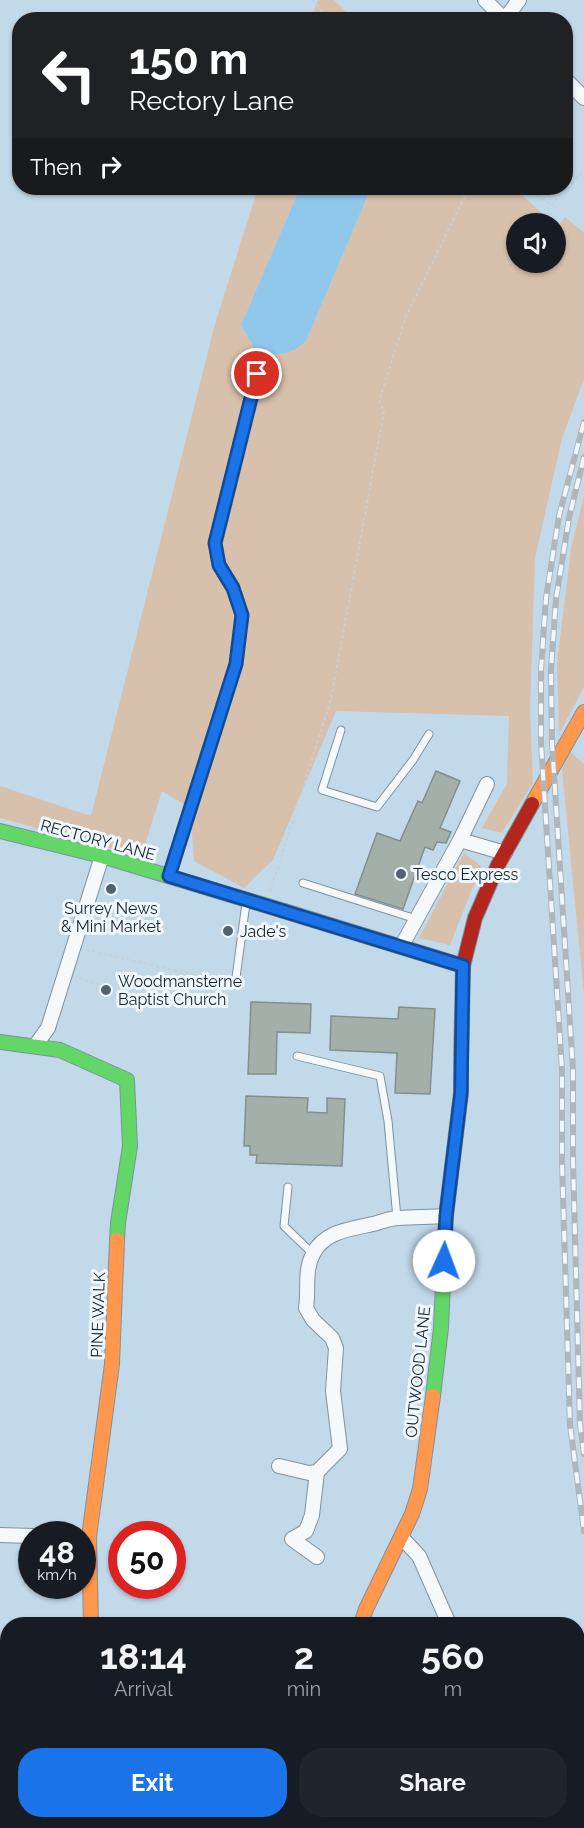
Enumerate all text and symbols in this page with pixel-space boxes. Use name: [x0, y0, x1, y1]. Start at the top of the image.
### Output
text: 150 m: [129, 35, 248, 84]
icon: left: [30, 36, 108, 114]
text: Rectory Lane: [129, 85, 294, 116]
icon: right: [94, 150, 127, 183]
text: Then: [30, 154, 82, 180]
map controls: [506, 213, 566, 273]
button: sound: [506, 213, 566, 273]
pin: [231, 348, 282, 399]
icon: arrive: [240, 357, 273, 390]
street label: RECTORY LANE: [38, 815, 158, 865]
place label: Tesco Express: [413, 865, 519, 884]
marker: Tesco Express: [394, 867, 408, 881]
marker: Surrey News & Mini Market: [104, 882, 118, 896]
place label: Surrey News & Mini Market: [61, 899, 162, 936]
place label: Jade's: [240, 922, 286, 941]
marker: Jade's: [221, 924, 235, 938]
place label: Woodmansterne Baptist Church: [118, 972, 242, 1009]
marker: Woodmansterne Baptist Church: [99, 983, 113, 997]
position arrow: [412, 1229, 476, 1293]
street label: PINE WALK: [87, 1271, 109, 1358]
street label: OUTWOOD LANE: [402, 1305, 434, 1439]
speed limit sign: 50: [108, 1521, 186, 1599]
text: 48: [39, 1535, 75, 1570]
text: km/h: [37, 1566, 77, 1584]
text: 18:14: [100, 1635, 187, 1677]
text: 2: [294, 1635, 314, 1677]
text: 560: [421, 1635, 485, 1677]
text: Arrival: [114, 1677, 173, 1701]
text: min: [287, 1677, 321, 1701]
text: m: [444, 1677, 462, 1701]
button: Exit: [18, 1748, 287, 1817]
button: Share: [299, 1748, 567, 1817]

